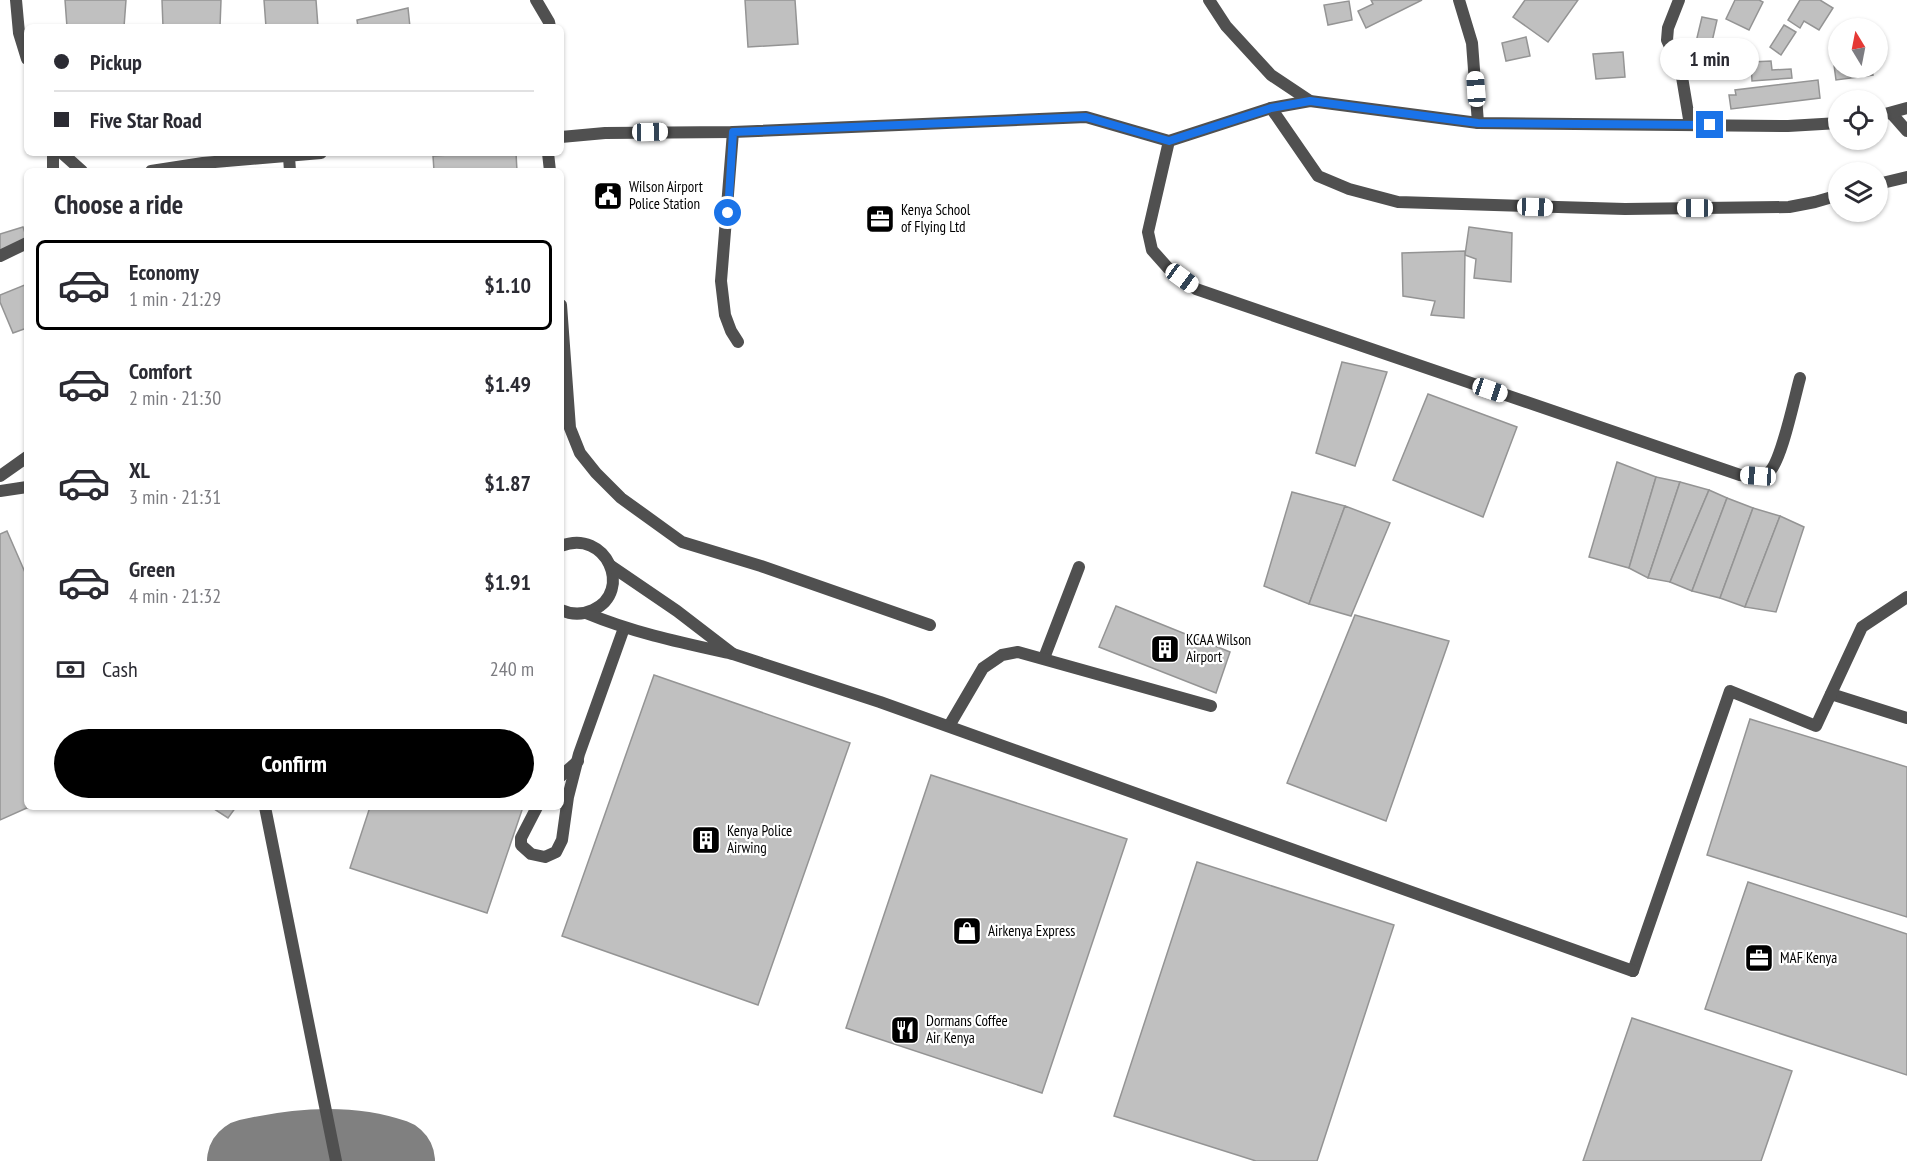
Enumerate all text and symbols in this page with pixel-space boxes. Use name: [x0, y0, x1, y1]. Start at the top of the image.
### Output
north arrow: [1828, 18, 1888, 78]
map controls: [1828, 18, 1888, 222]
callout: 1 min: [1660, 38, 1760, 80]
text: 1 min: [1689, 46, 1730, 72]
text: Pickup: [90, 48, 142, 76]
car: [1466, 70, 1486, 108]
button: locate: [1828, 90, 1888, 150]
text: Five Star Road: [90, 106, 202, 134]
route end: [1696, 111, 1723, 138]
car: [632, 123, 668, 141]
button: layers: [1828, 162, 1888, 222]
place label: Wilson Airport Police Station: [629, 177, 703, 213]
public building icon: Wilson Airport Police Station: [592, 180, 624, 212]
text: Choose a ride: [54, 187, 183, 221]
car: [1517, 197, 1553, 217]
route start: [714, 199, 741, 226]
car: [1677, 199, 1713, 217]
place label: Kenya School of Flying Ltd: [901, 200, 971, 236]
office icon: Kenya School of Flying Ltd: [864, 203, 896, 235]
icon: car: [57, 258, 111, 312]
text: Economy: [129, 258, 199, 286]
car: [1162, 260, 1202, 296]
text: $1.10: [484, 271, 531, 299]
text: 1 min · 21:29: [129, 286, 221, 312]
icon: car: [57, 357, 111, 411]
text: Comfort: [129, 357, 192, 385]
text: $1.49: [484, 370, 531, 398]
car: [1470, 376, 1510, 404]
text: 2 min · 21:30: [129, 385, 221, 411]
icon: car: [57, 456, 111, 510]
text: XL: [129, 456, 150, 484]
car: [1739, 466, 1777, 486]
text: $1.87: [484, 469, 531, 497]
text: 3 min · 21:31: [129, 484, 221, 510]
icon: car: [57, 555, 111, 609]
text: Green: [129, 555, 175, 583]
text: $1.91: [484, 568, 531, 596]
text: 4 min · 21:32: [129, 583, 221, 609]
place label: KCAA Wilson Airport: [1186, 630, 1251, 666]
building icon: KCAA Wilson Airport: [1149, 633, 1181, 665]
icon: cash: [54, 653, 87, 686]
text: Cash: [102, 655, 138, 683]
text: 240 m: [490, 656, 534, 682]
button: Confirm: [54, 729, 534, 798]
place label: Kenya Police Airwing: [727, 821, 792, 857]
building icon: Kenya Police Airwing: [690, 824, 722, 856]
shop icon: Airkenya Express: [951, 915, 983, 947]
place label: Airkenya Express: [988, 921, 1075, 940]
office icon: MAF Kenya: [1743, 942, 1775, 974]
place label: MAF Kenya: [1780, 948, 1837, 967]
place label: Dormans Coffee Air Kenya: [926, 1011, 1008, 1047]
restaurant icon: Dormans Coffee Air Kenya: [889, 1014, 921, 1046]

